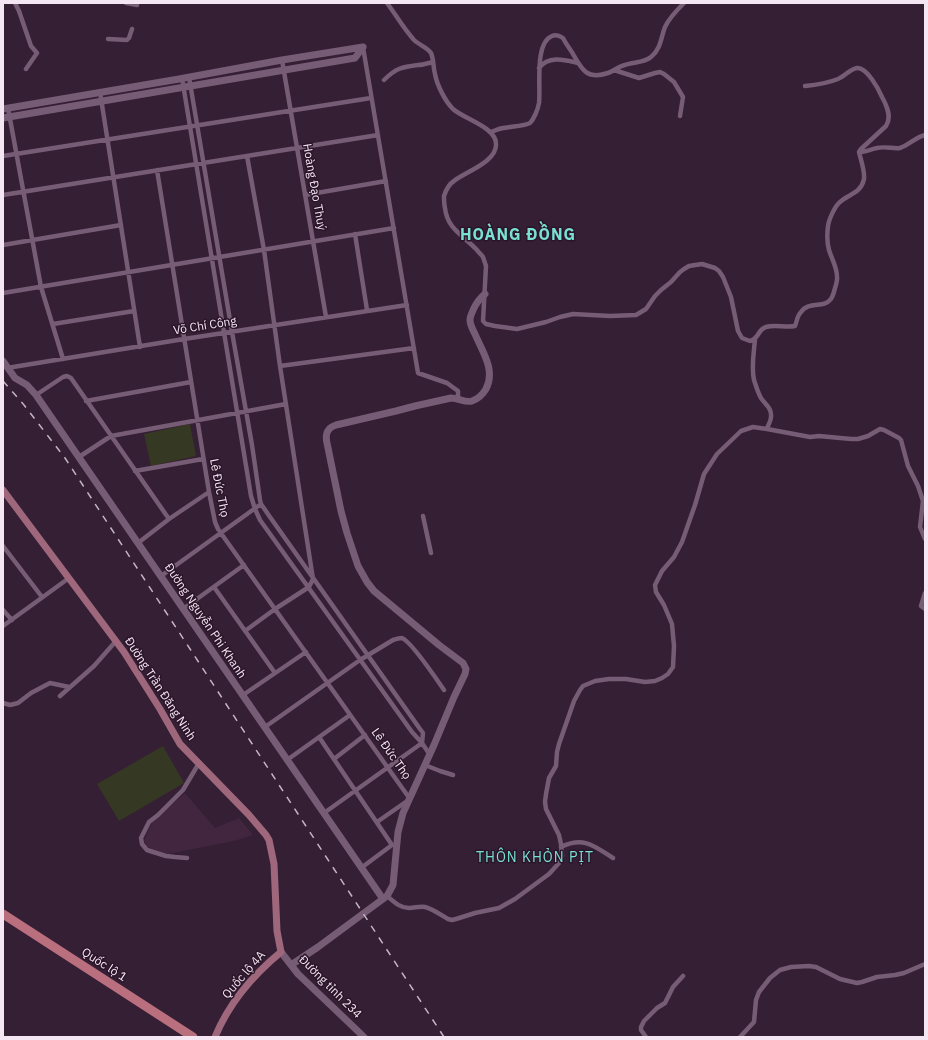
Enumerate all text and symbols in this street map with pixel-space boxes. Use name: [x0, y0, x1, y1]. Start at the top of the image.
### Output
street label: Hoàng Đạo Thuý: [299, 142, 329, 232]
district label: HOÀNG ĐỒNG: [460, 225, 576, 245]
street label: Võ Chí Công: [172, 314, 238, 338]
street label: Lê Đức Thọ: [206, 457, 232, 519]
street label: Đường Nguyễn Phi Khanh: [161, 561, 249, 681]
street label: Đường Trần Đăng Ninh: [121, 635, 199, 743]
street label: Lê Đức Thọ: [368, 726, 414, 782]
district label: THÔN KHỎN PỊT: [476, 850, 594, 866]
street label: Quốc lộ 1: [79, 945, 129, 985]
street label: Quốc lộ 4A: [219, 948, 269, 1002]
street label: Đường tỉnh 234: [296, 953, 364, 1021]

